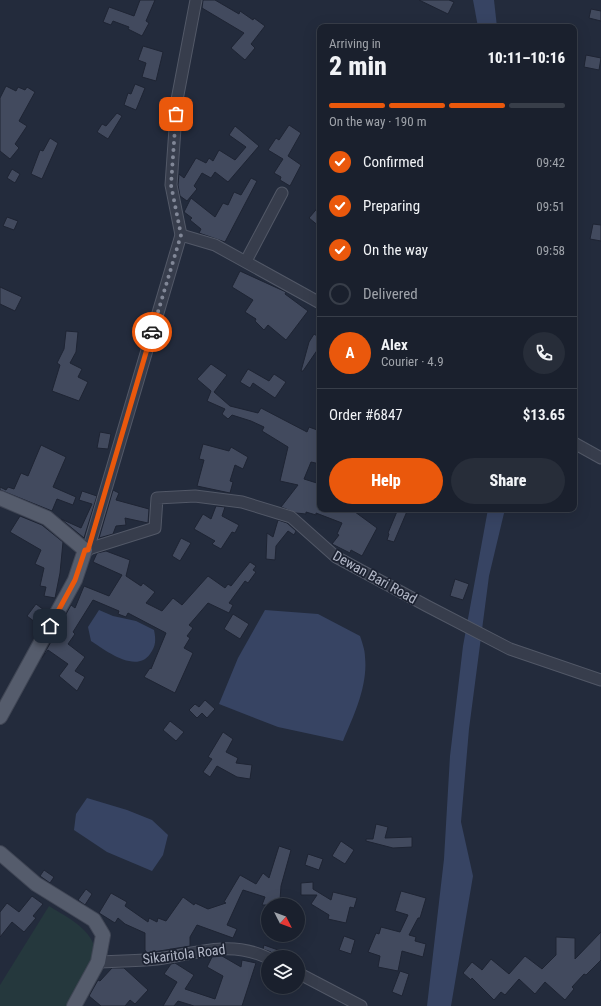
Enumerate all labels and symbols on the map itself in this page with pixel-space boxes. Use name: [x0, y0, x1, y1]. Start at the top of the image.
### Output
pin: [159, 97, 193, 131]
courier: [132, 312, 172, 352]
street label: Dewan Bari Road: [330, 547, 420, 607]
pin: [33, 609, 67, 643]
north arrow: [261, 898, 305, 942]
street label: Sikaritola Road: [142, 941, 226, 967]

